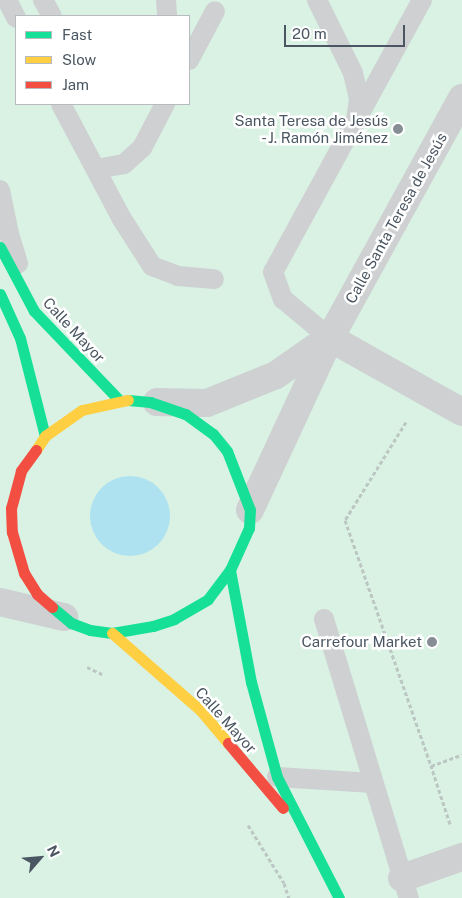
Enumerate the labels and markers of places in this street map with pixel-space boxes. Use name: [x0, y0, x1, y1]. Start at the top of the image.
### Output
place label: Santa Teresa de Jesús - J. Ramón Jiménez: [234, 111, 388, 146]
marker: Santa Teresa de Jesús - J. Ramón Jiménez: [392, 123, 404, 135]
place label: Carrefour Market: [302, 633, 422, 651]
marker: Carrefour Market: [426, 636, 438, 648]

